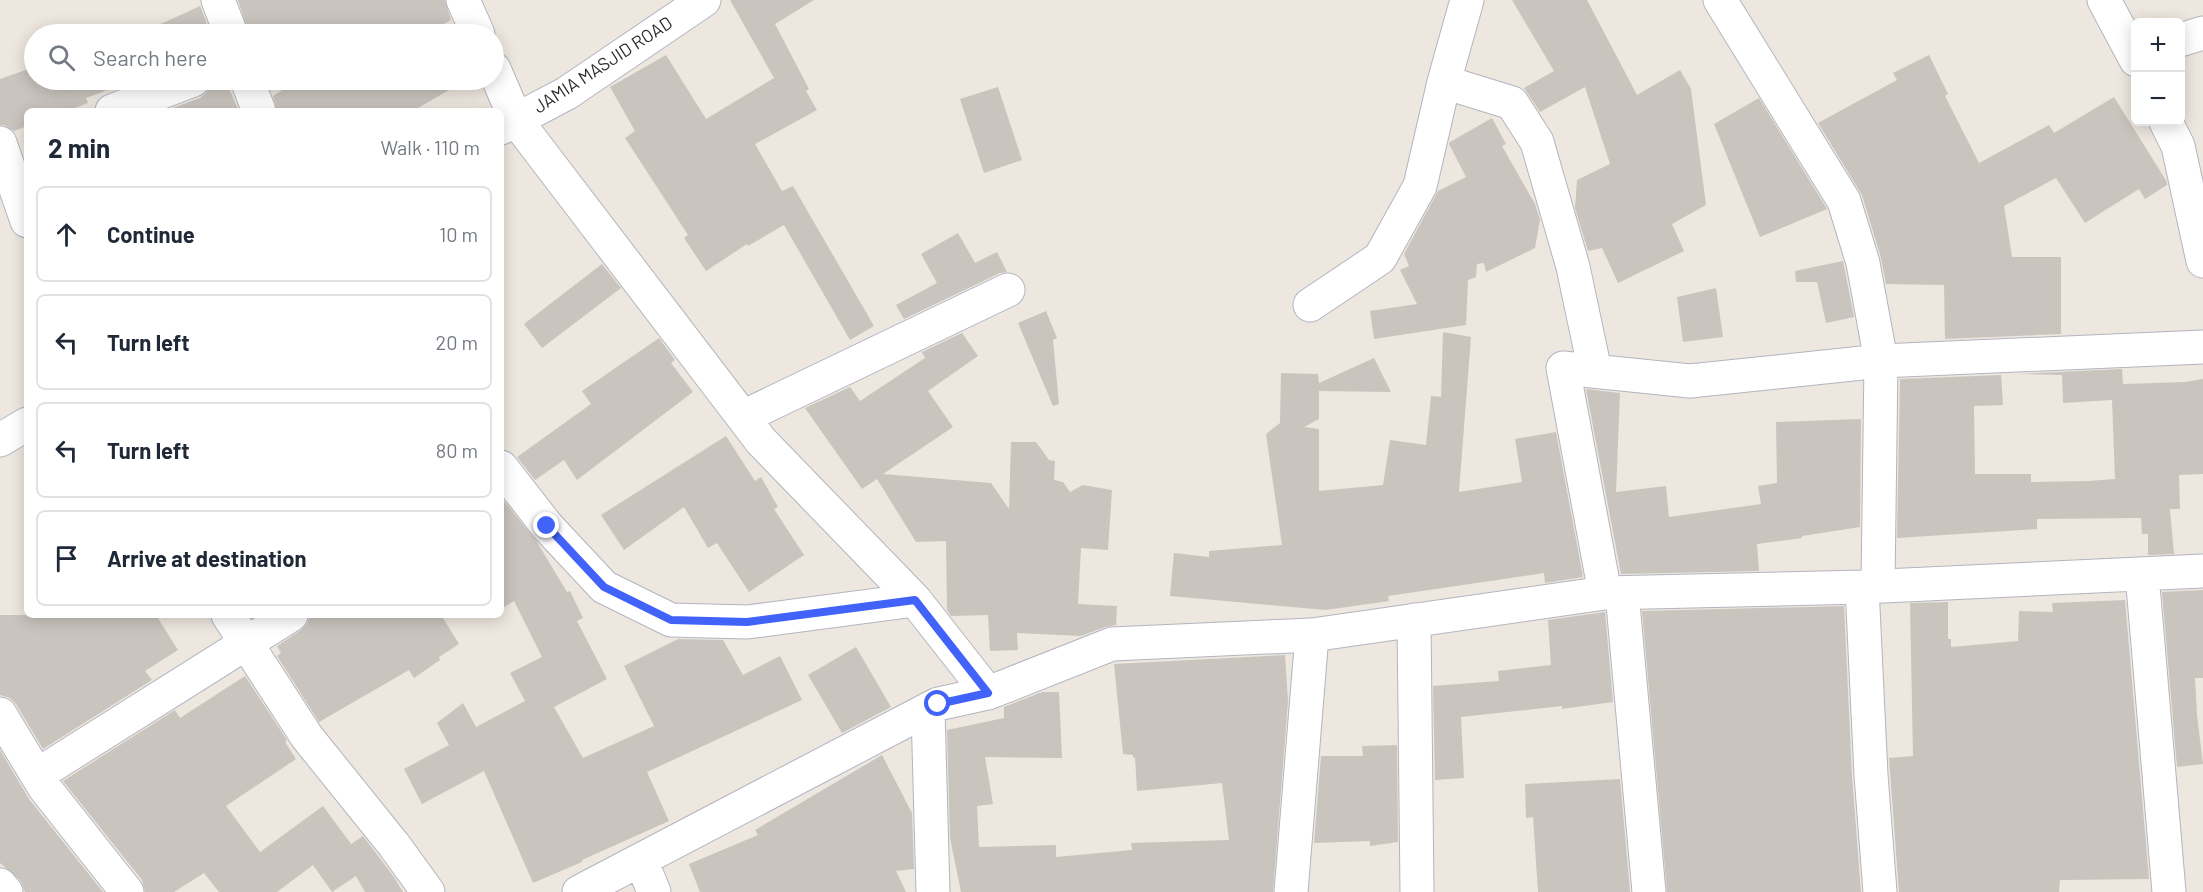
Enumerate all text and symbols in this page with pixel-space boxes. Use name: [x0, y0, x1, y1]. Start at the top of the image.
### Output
street label: JAMIA MASJID ROAD: [529, 11, 676, 117]
map controls: [2131, 18, 2185, 126]
button: +: [2131, 18, 2185, 72]
search box: [24, 24, 504, 90]
icon: search: [45, 41, 78, 74]
text: Search here: [93, 44, 207, 70]
button: −: [2131, 72, 2185, 126]
text: 2 min: [48, 132, 110, 163]
text: Walk · 110 m: [380, 135, 480, 159]
icon: ahead: [50, 218, 83, 251]
text: Continue: [107, 221, 195, 247]
text: 10 m: [439, 222, 478, 246]
icon: left: [50, 326, 83, 359]
text: Turn left: [107, 329, 190, 355]
text: 20 m: [435, 330, 478, 354]
icon: left: [50, 434, 83, 467]
text: Turn left: [107, 437, 190, 463]
text: 80 m: [436, 438, 478, 462]
route end: [533, 512, 559, 538]
icon: arrive: [50, 542, 83, 575]
text: Arrive at destination: [107, 545, 306, 571]
route start: [924, 690, 950, 716]

